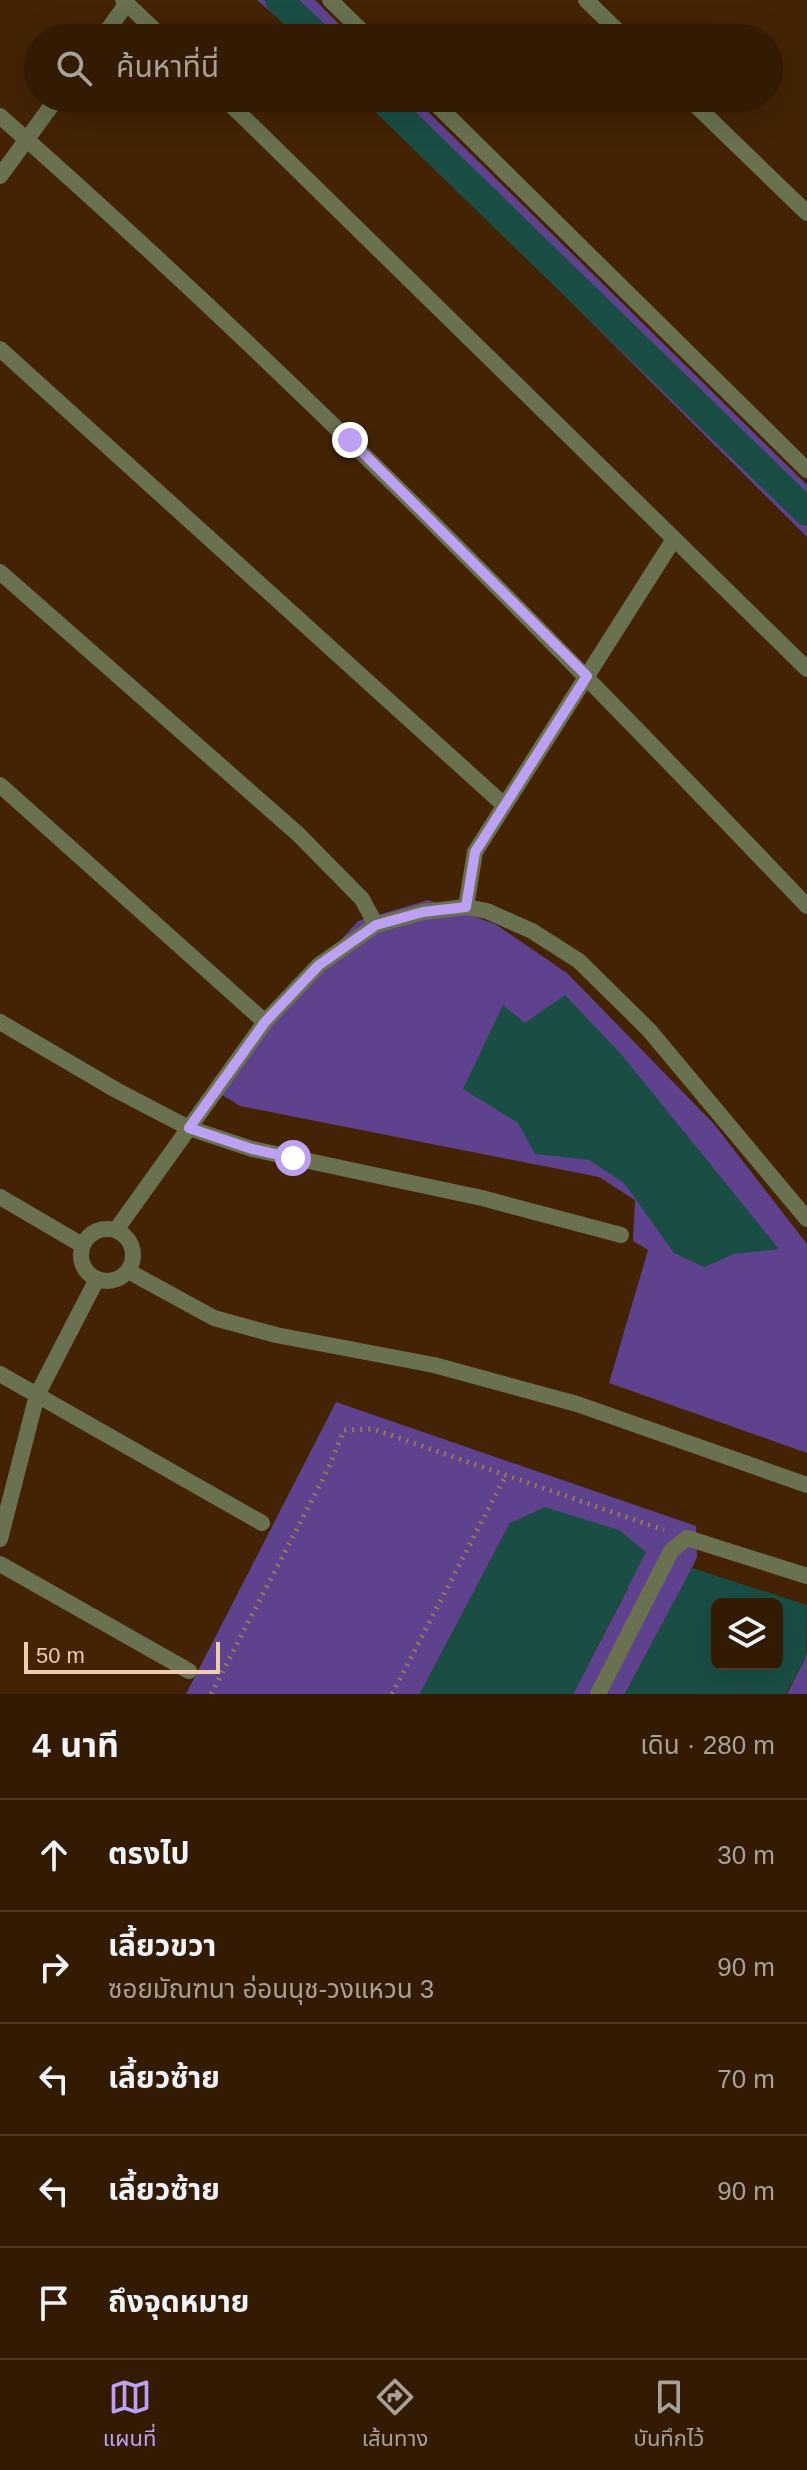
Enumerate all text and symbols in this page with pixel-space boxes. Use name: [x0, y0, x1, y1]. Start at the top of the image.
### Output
search box: [24, 24, 783, 112]
icon: search: [52, 46, 96, 90]
text: ค้นหาที่นี่: [116, 50, 219, 83]
route end: [332, 422, 368, 458]
route start: [275, 1140, 311, 1176]
map controls: [711, 1598, 783, 1670]
button: layers: [711, 1598, 783, 1670]
scale bar: [24, 1638, 220, 1674]
text: 50 m: [36, 1643, 85, 1668]
text: 4 นาที: [32, 1726, 119, 1764]
text: เดิน · 280 m: [640, 1730, 775, 1760]
icon: ahead: [32, 1833, 76, 1877]
text: ตรงไป: [108, 1837, 190, 1870]
text: 30 m: [717, 1840, 775, 1870]
text: เลี้ยวขวา: [108, 1929, 216, 1962]
icon: right: [32, 1945, 76, 1989]
text: 90 m: [717, 1952, 775, 1982]
text: ซอยมัณฑนา อ่อนนุช-วงแหวน 3: [108, 1974, 434, 2004]
icon: left: [32, 2057, 76, 2101]
text: เลี้ยวซ้าย: [108, 2061, 220, 2094]
text: 70 m: [717, 2064, 775, 2094]
icon: left: [32, 2169, 76, 2213]
text: เลี้ยวซ้าย: [108, 2173, 220, 2206]
text: 90 m: [717, 2176, 775, 2206]
icon: arrive: [32, 2281, 76, 2325]
text: ถึงจุดหมาย: [108, 2285, 249, 2318]
tab: แผนที่: [103, 2375, 156, 2456]
tab: เส้นทาง: [362, 2375, 428, 2456]
tab: บันทึกไว้: [634, 2375, 704, 2456]

